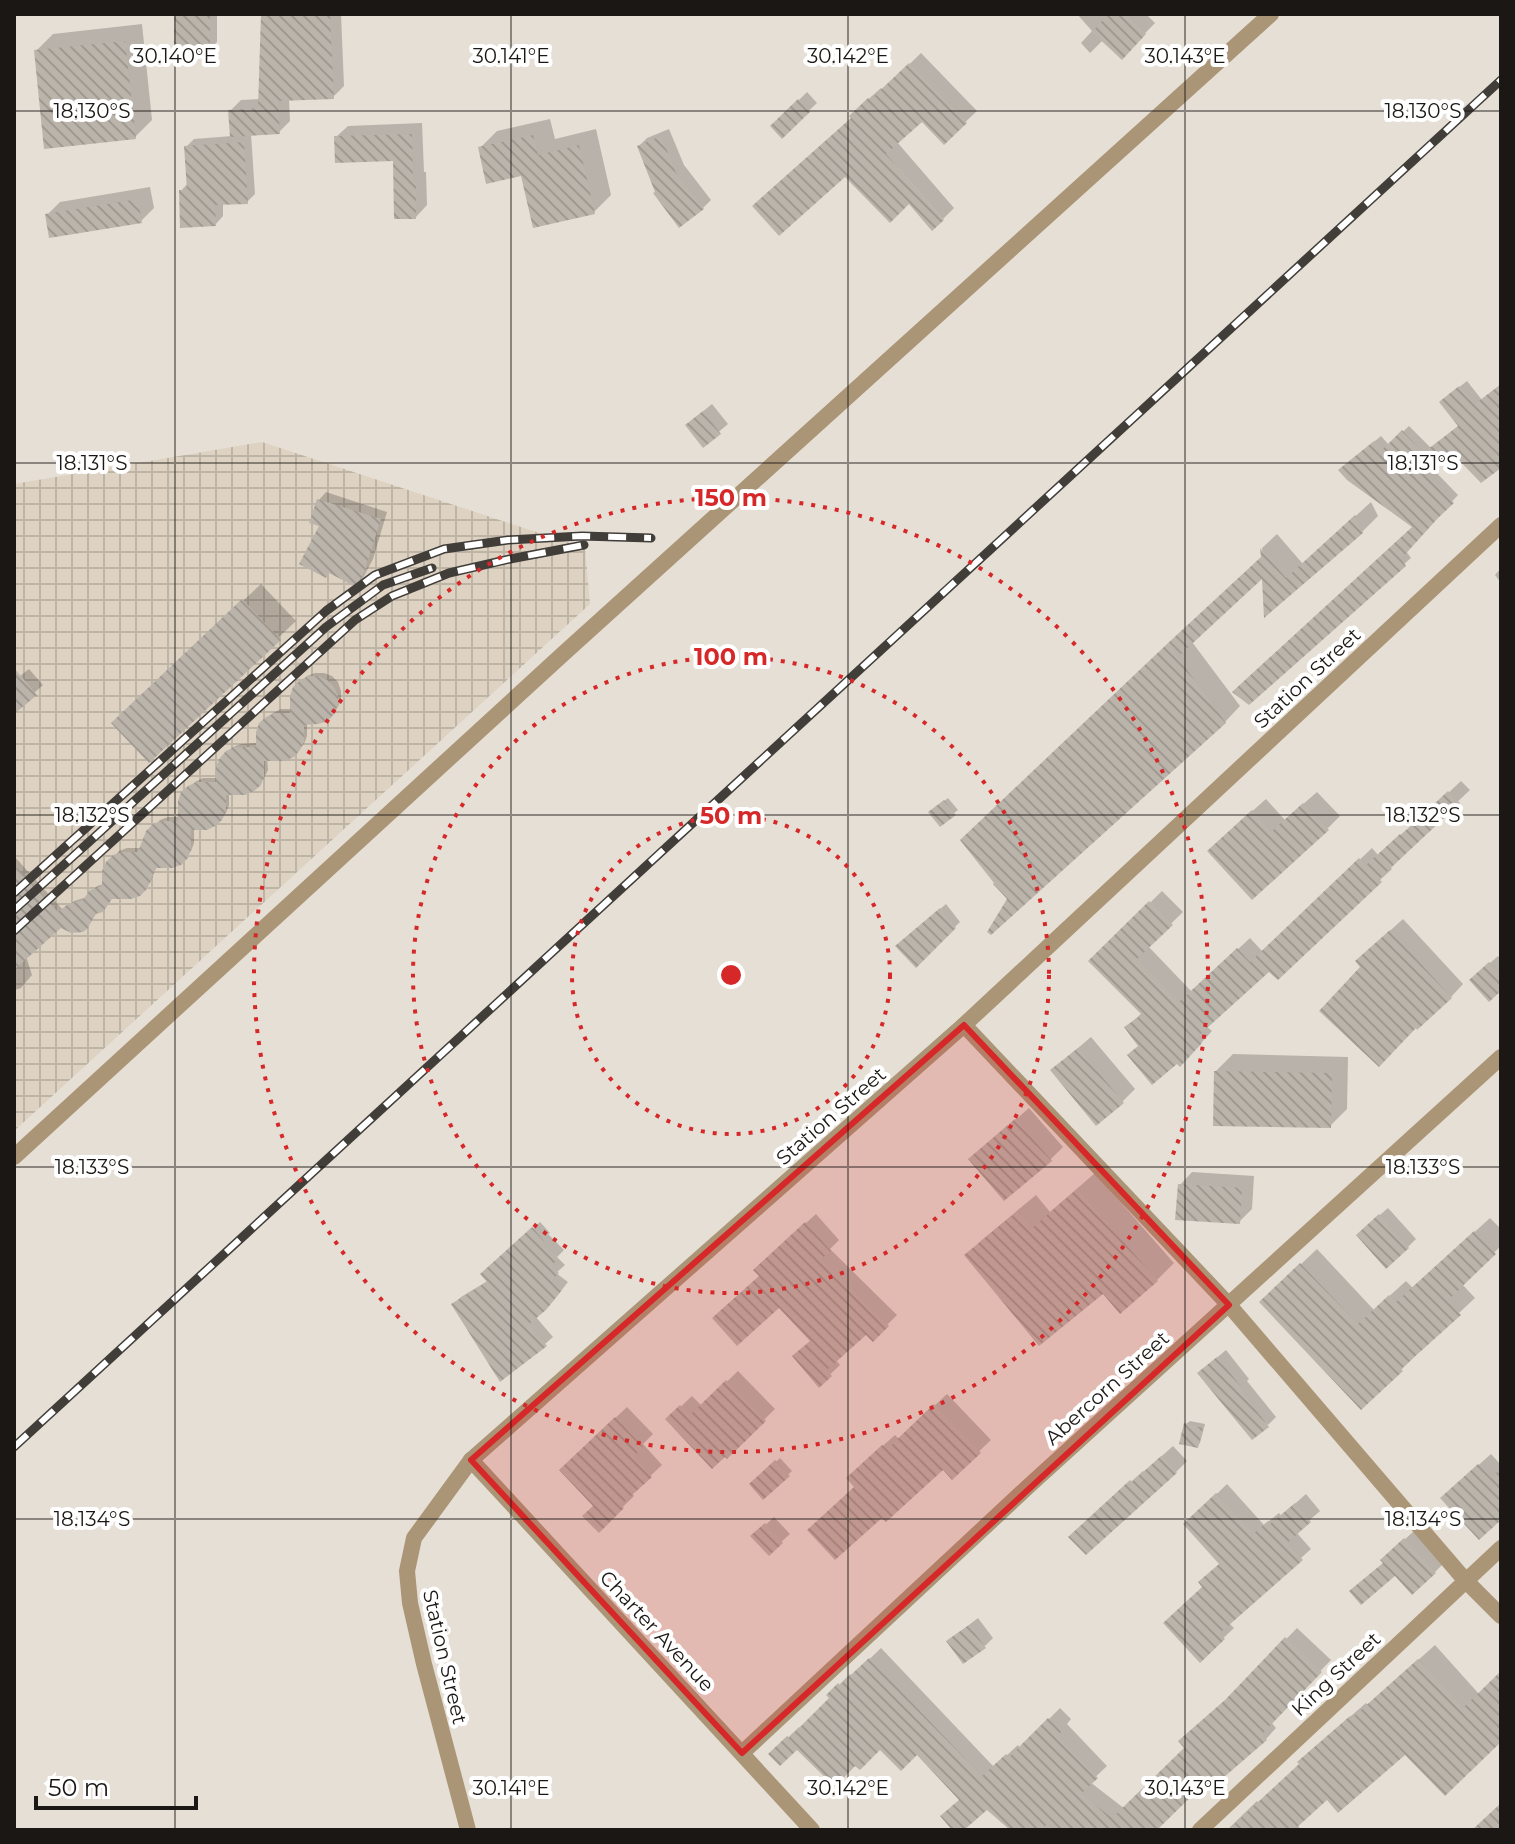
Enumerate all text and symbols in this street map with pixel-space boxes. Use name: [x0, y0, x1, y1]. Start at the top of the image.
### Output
text: 30.140°E: [133, 44, 217, 68]
text: 30.141°E: [472, 44, 550, 68]
text: 30.142°E: [807, 44, 889, 68]
text: 30.143°E: [1144, 44, 1226, 68]
text: 18.130°S: [53, 99, 131, 123]
text: 18.130°S: [1384, 99, 1462, 123]
text: 18.131°S: [57, 451, 127, 475]
text: 18.131°S: [1388, 451, 1458, 475]
text: 150 m: [695, 483, 767, 512]
street label: Station Street: [1249, 622, 1365, 734]
text: 100 m: [694, 642, 768, 671]
text: 50 m: [700, 801, 762, 830]
text: 18.132°S: [54, 803, 130, 827]
text: 18.132°S: [1385, 803, 1461, 827]
centre of rings: [717, 961, 745, 989]
street label: Station Street: [771, 1062, 891, 1170]
text: 18.133°S: [55, 1155, 129, 1179]
text: 18.133°S: [1386, 1155, 1460, 1179]
street label: Abercorn Street: [1040, 1326, 1174, 1450]
text: 18.134°S: [54, 1507, 130, 1531]
text: 18.134°S: [1385, 1507, 1461, 1531]
street label: Charter Avenue: [595, 1566, 719, 1696]
street label: Station Street: [418, 1588, 472, 1726]
street label: King Street: [1287, 1627, 1385, 1721]
scale bar: [36, 1760, 196, 1810]
text: 50 m: [48, 1773, 109, 1802]
text: 30.141°E: [472, 1776, 550, 1800]
text: 30.142°E: [807, 1776, 889, 1800]
text: 30.143°E: [1144, 1776, 1226, 1800]

